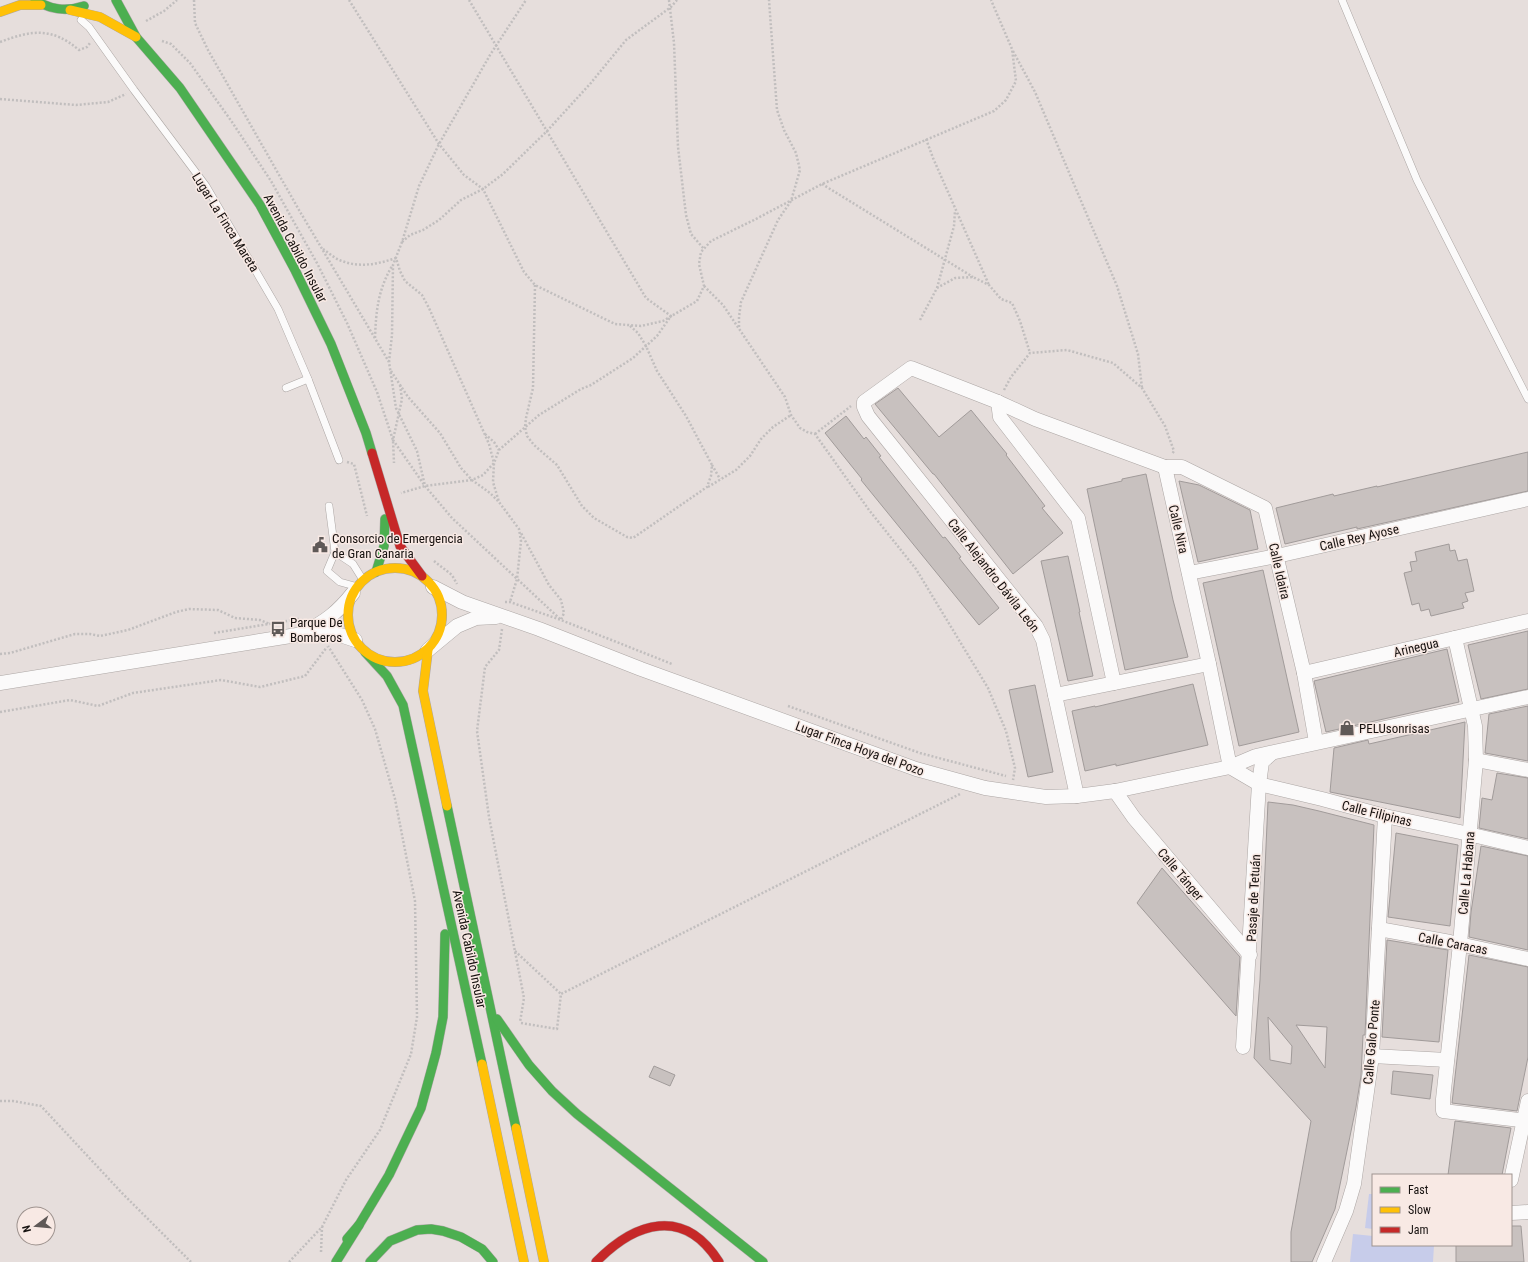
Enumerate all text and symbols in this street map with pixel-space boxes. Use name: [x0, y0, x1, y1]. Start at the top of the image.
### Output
street label: Lugar La Finca Mareta: [189, 170, 262, 275]
street label: Avenida Cabildo Insular: [261, 191, 330, 305]
street label: Calle Nira: [1166, 503, 1191, 555]
street label: Calle Alejandro Dávila León: [945, 516, 1043, 635]
street label: Calle Rey Ayose: [1318, 521, 1400, 554]
place label: Consorcio de Emergencia de Gran Canaria: [332, 531, 463, 561]
public building icon: Consorcio de Emergencia de Gran Canaria: [311, 536, 329, 554]
street label: Calle Idaira: [1266, 541, 1293, 601]
place label: Parque De Bomberos: [290, 615, 343, 645]
bus stop icon: Parque De Bomberos: [269, 620, 287, 638]
street label: Arinegua: [1392, 635, 1440, 660]
street label: Lugar Finca Hoya del Pozo: [793, 718, 926, 779]
shop icon: PELUsonrisas: [1338, 719, 1356, 737]
place label: PELUsonrisas: [1359, 721, 1430, 736]
street label: Calle Filipinas: [1340, 798, 1414, 829]
street label: Calle La Habana: [1455, 831, 1478, 915]
street label: Calle Tánger: [1154, 845, 1207, 903]
street label: Pasaje de Tetuán: [1244, 854, 1263, 942]
street label: Avenida Cabildo Insular: [450, 889, 489, 1010]
street label: Calle Caracas: [1417, 929, 1489, 958]
street label: Calle Galo Ponte: [1360, 999, 1383, 1085]
legend: [1372, 1174, 1512, 1246]
text: Fast: [1408, 1183, 1429, 1197]
text: Slow: [1408, 1203, 1431, 1217]
north arrow: [16, 1206, 56, 1246]
text: N: [20, 1223, 34, 1234]
text: Jam: [1408, 1223, 1429, 1237]

